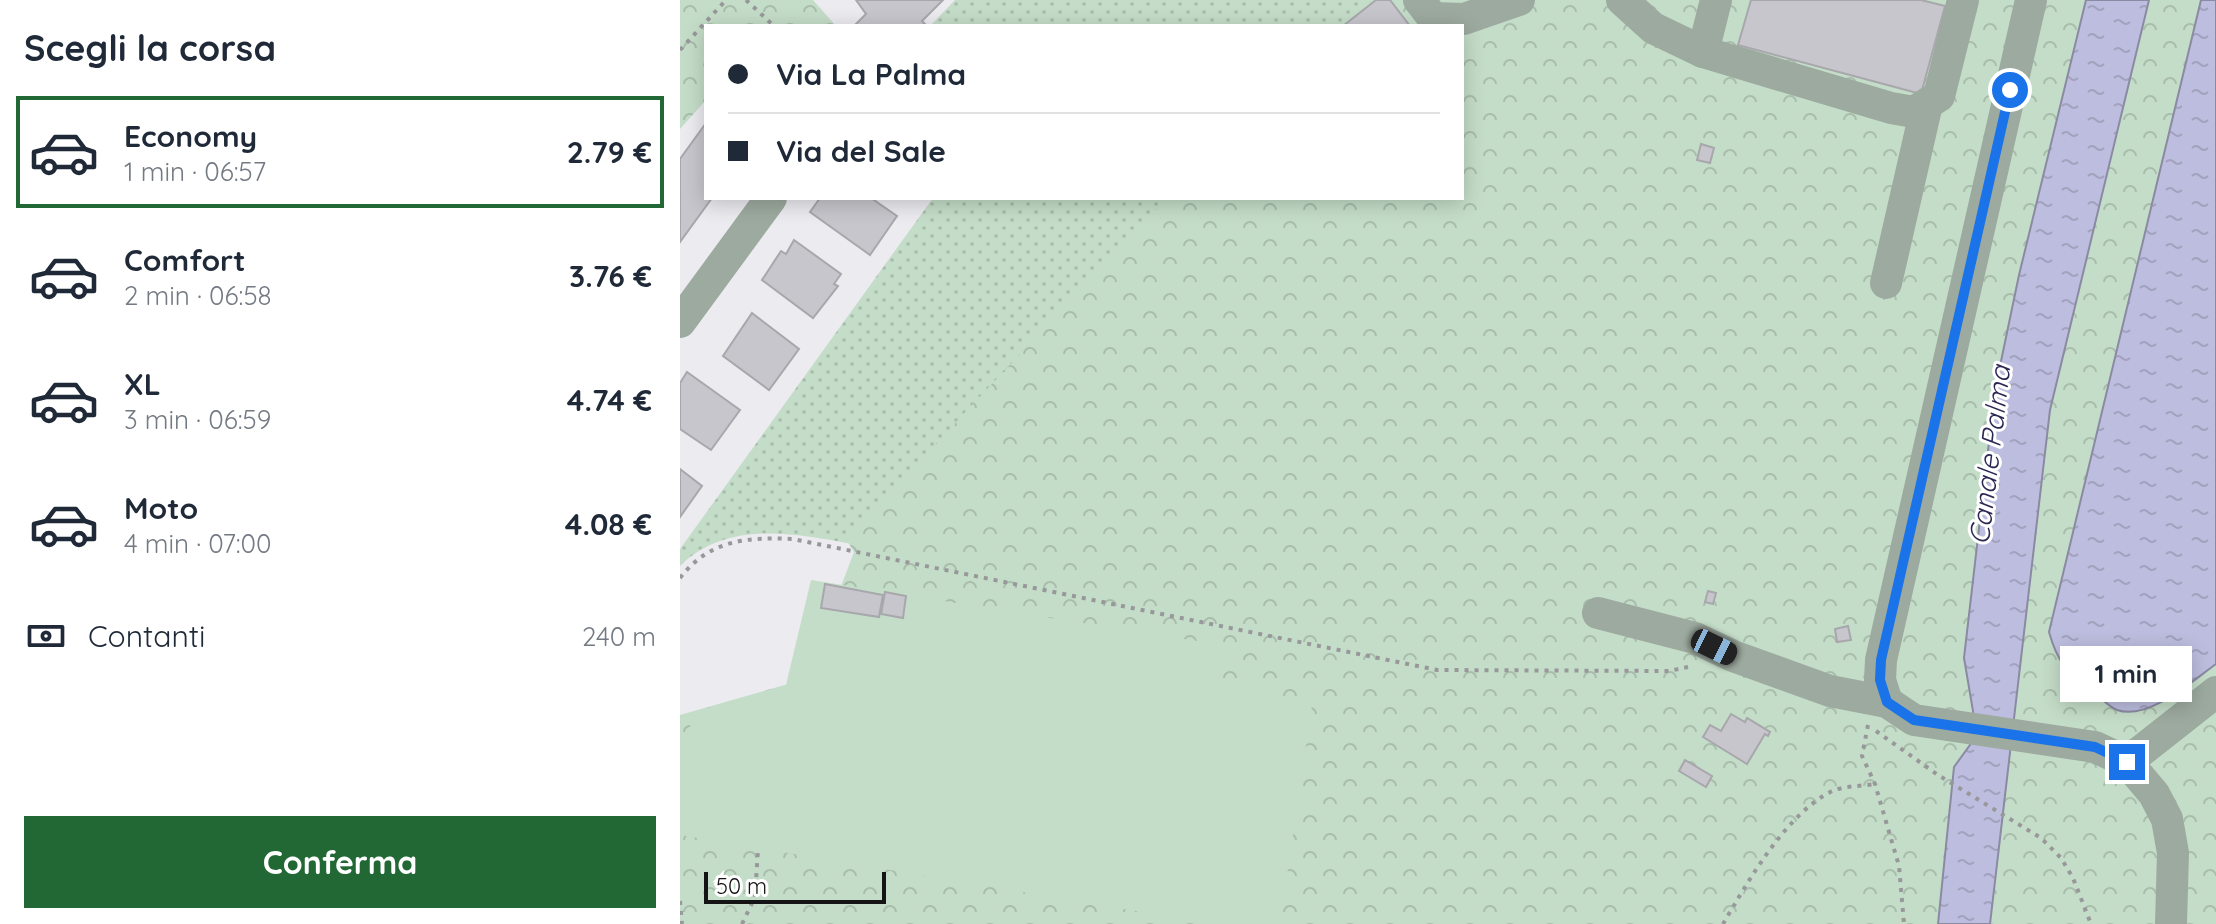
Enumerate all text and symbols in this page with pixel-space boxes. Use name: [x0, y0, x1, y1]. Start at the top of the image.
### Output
text: Scegli la corsa: [24, 25, 276, 70]
text: Via La Palma: [776, 55, 966, 93]
route start: [1992, 72, 2028, 108]
icon: car: [28, 116, 100, 188]
text: Economy: [124, 117, 257, 155]
text: Via del Sale: [776, 132, 946, 170]
text: 2.79 €: [567, 133, 652, 171]
text: 1 min · 06:57: [124, 155, 266, 188]
icon: car: [28, 240, 100, 312]
text: Comfort: [124, 241, 245, 279]
text: 3.76 €: [569, 257, 652, 295]
text: 2 min · 06:58: [124, 279, 272, 312]
water label: Canale Palma: [1961, 361, 2018, 547]
icon: car: [28, 364, 100, 436]
text: XL: [124, 365, 161, 403]
text: 4.74 €: [567, 381, 652, 419]
text: 3 min · 06:59: [124, 403, 271, 436]
icon: car: [28, 488, 100, 560]
text: Moto: [124, 489, 198, 527]
text: 4.08 €: [565, 505, 652, 543]
text: 4 min · 07:00: [124, 527, 272, 560]
icon: cash: [24, 614, 68, 658]
text: Contanti: [88, 617, 205, 655]
text: 240 m: [582, 620, 656, 653]
car: [1687, 626, 1741, 668]
callout: 1 min: [2061, 646, 2193, 702]
text: 1 min: [2095, 657, 2158, 690]
route end: [2109, 744, 2145, 780]
button: Conferma: [24, 816, 656, 908]
scale bar: [704, 868, 886, 904]
text: 50 m: [716, 872, 767, 900]

